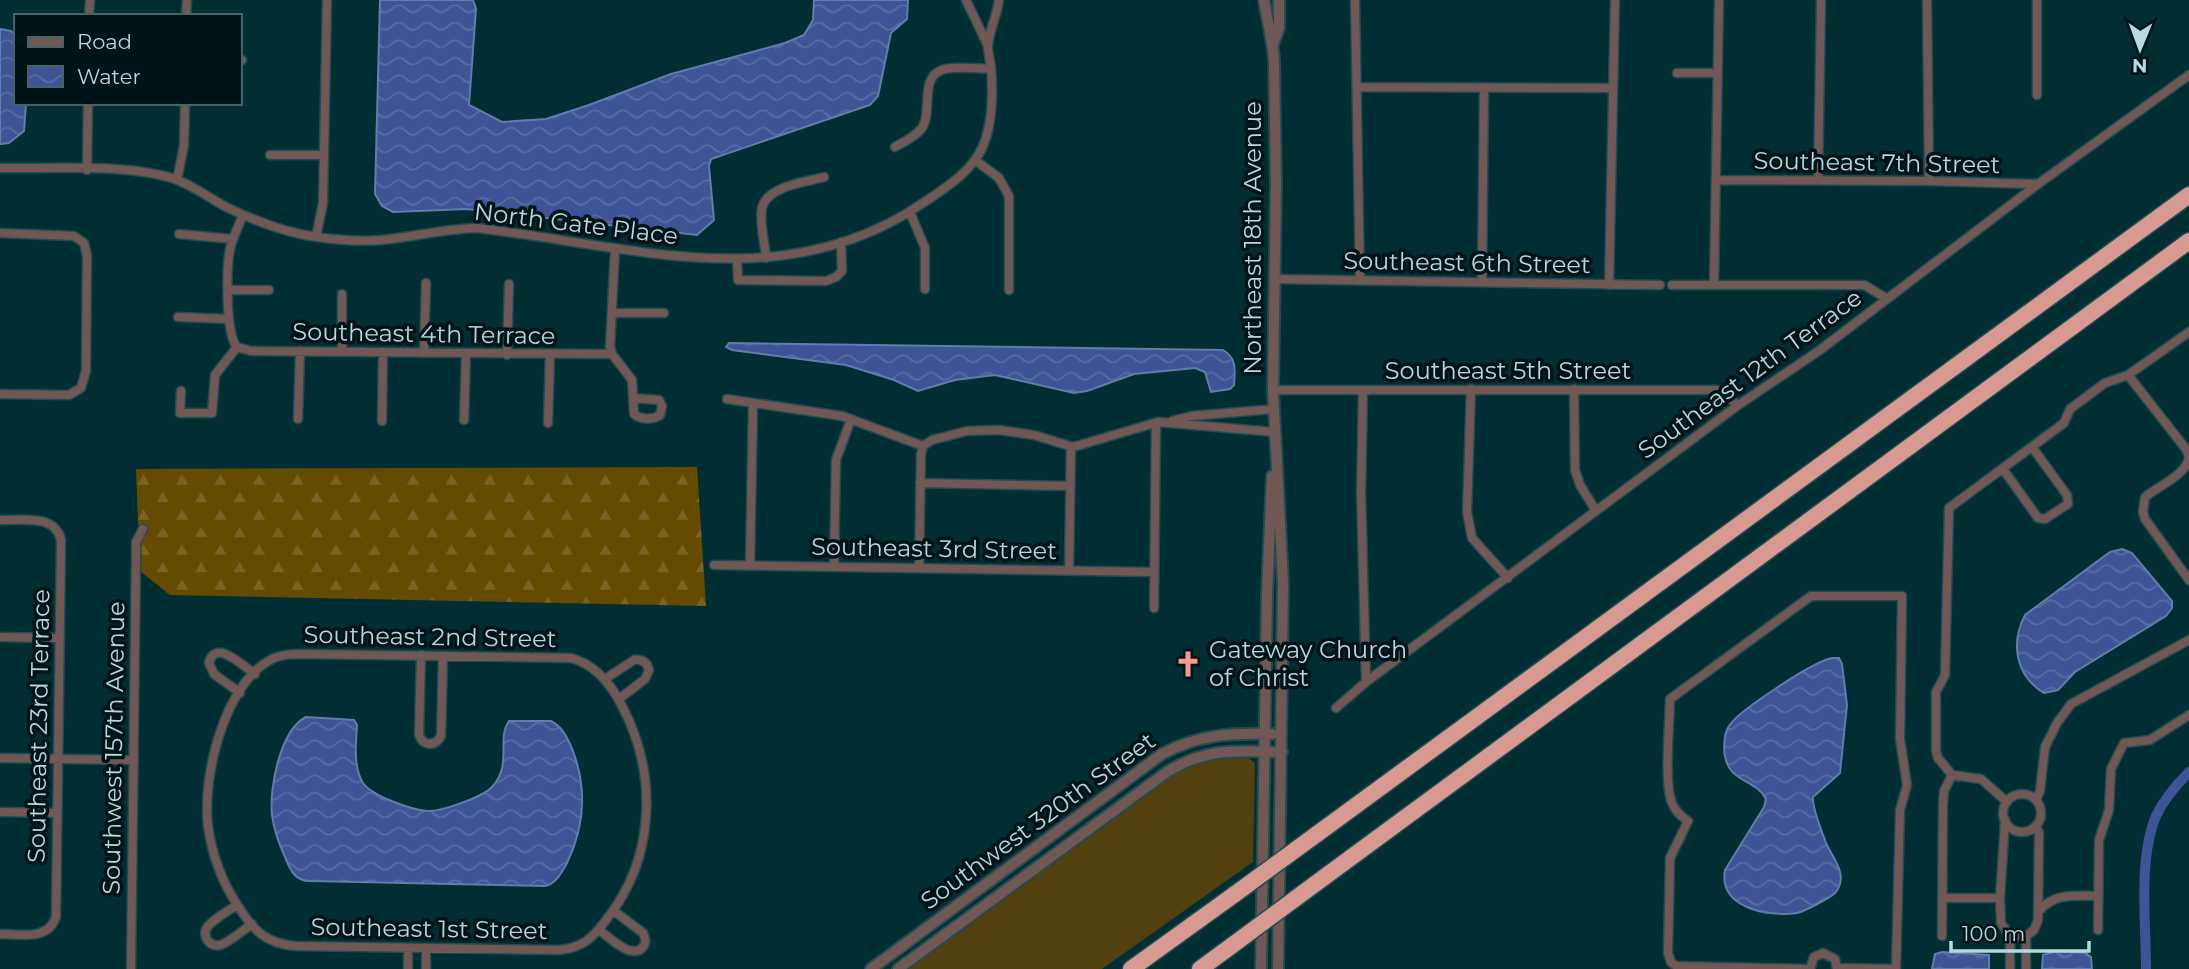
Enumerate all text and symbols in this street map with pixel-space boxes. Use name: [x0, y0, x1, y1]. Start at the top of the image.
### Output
legend: [14, 14, 242, 105]
north arrow: [2105, 14, 2175, 84]
text: Road: [77, 29, 132, 54]
text: N: [2132, 54, 2148, 77]
text: Water: [77, 64, 141, 89]
street label: Northeast 18th Avenue: [1238, 101, 1267, 375]
street label: Southeast 7th Street: [1754, 146, 2001, 179]
street label: North Gate Place: [472, 197, 680, 250]
street label: Southeast 6th Street: [1343, 246, 1591, 279]
street label: Southeast 12th Terrace: [1632, 283, 1867, 465]
street label: Southeast 4th Terrace: [292, 317, 556, 350]
street label: Southeast 5th Street: [1385, 356, 1631, 385]
street label: Southeast 3rd Street: [811, 532, 1057, 565]
street label: Southeast 23rd Terrace: [22, 589, 55, 863]
street label: Southwest 157th Avenue: [96, 601, 131, 895]
street label: Southeast 2nd Street: [303, 620, 557, 653]
place label: Gateway Church of Christ: [1209, 635, 1407, 692]
church icon: Gateway Church of Christ: [1173, 649, 1203, 679]
street label: Southwest 320th Street: [915, 726, 1161, 915]
scale bar: [1951, 909, 2089, 953]
street label: Southeast 1st Street: [310, 912, 548, 945]
text: 100 m: [1962, 921, 2025, 946]

